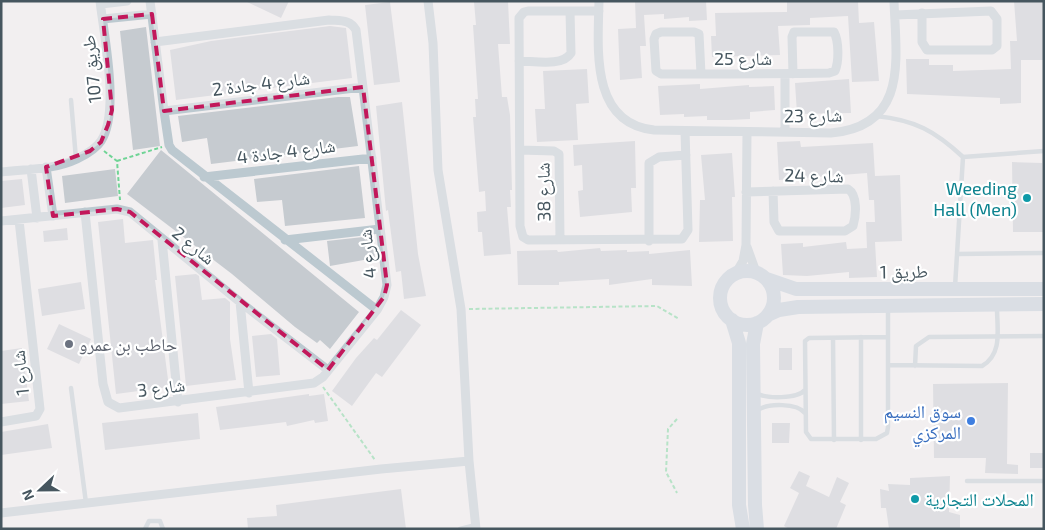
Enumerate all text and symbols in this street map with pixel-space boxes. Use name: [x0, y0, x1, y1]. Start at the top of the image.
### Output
street label: طريق 107: [76, 34, 106, 104]
street label: شارع 25: [714, 47, 772, 70]
street label: شارع 4 جادة 2: [211, 66, 311, 101]
street label: شارع 23: [784, 103, 842, 128]
street label: شارع 4 جادة 4: [235, 134, 337, 169]
street label: شارع 38: [531, 162, 556, 222]
street label: شارع 24: [784, 163, 844, 188]
place label: Weeding Hall (Men): [933, 177, 1017, 220]
marker: Weeding Hall (Men): [1021, 192, 1033, 204]
street label: شارع 2: [168, 221, 220, 270]
street label: شارع 4: [353, 228, 382, 280]
street label: طريق 1: [880, 260, 928, 283]
place label: حاطب بن عمرو: [79, 333, 177, 356]
marker: حاطب بن عمرو: [63, 338, 75, 350]
street label: شارع 1: [7, 349, 34, 397]
street label: شارع 3: [136, 373, 186, 402]
place label: سوق النسيم المركزي: [884, 400, 961, 448]
marker: سوق النسيم المركزي: [965, 415, 977, 427]
north arrow: [15, 465, 65, 515]
text: N: [18, 487, 37, 503]
place label: المحلات التجارية: [925, 488, 1034, 510]
marker: المحلات التجارية: [909, 493, 921, 505]

